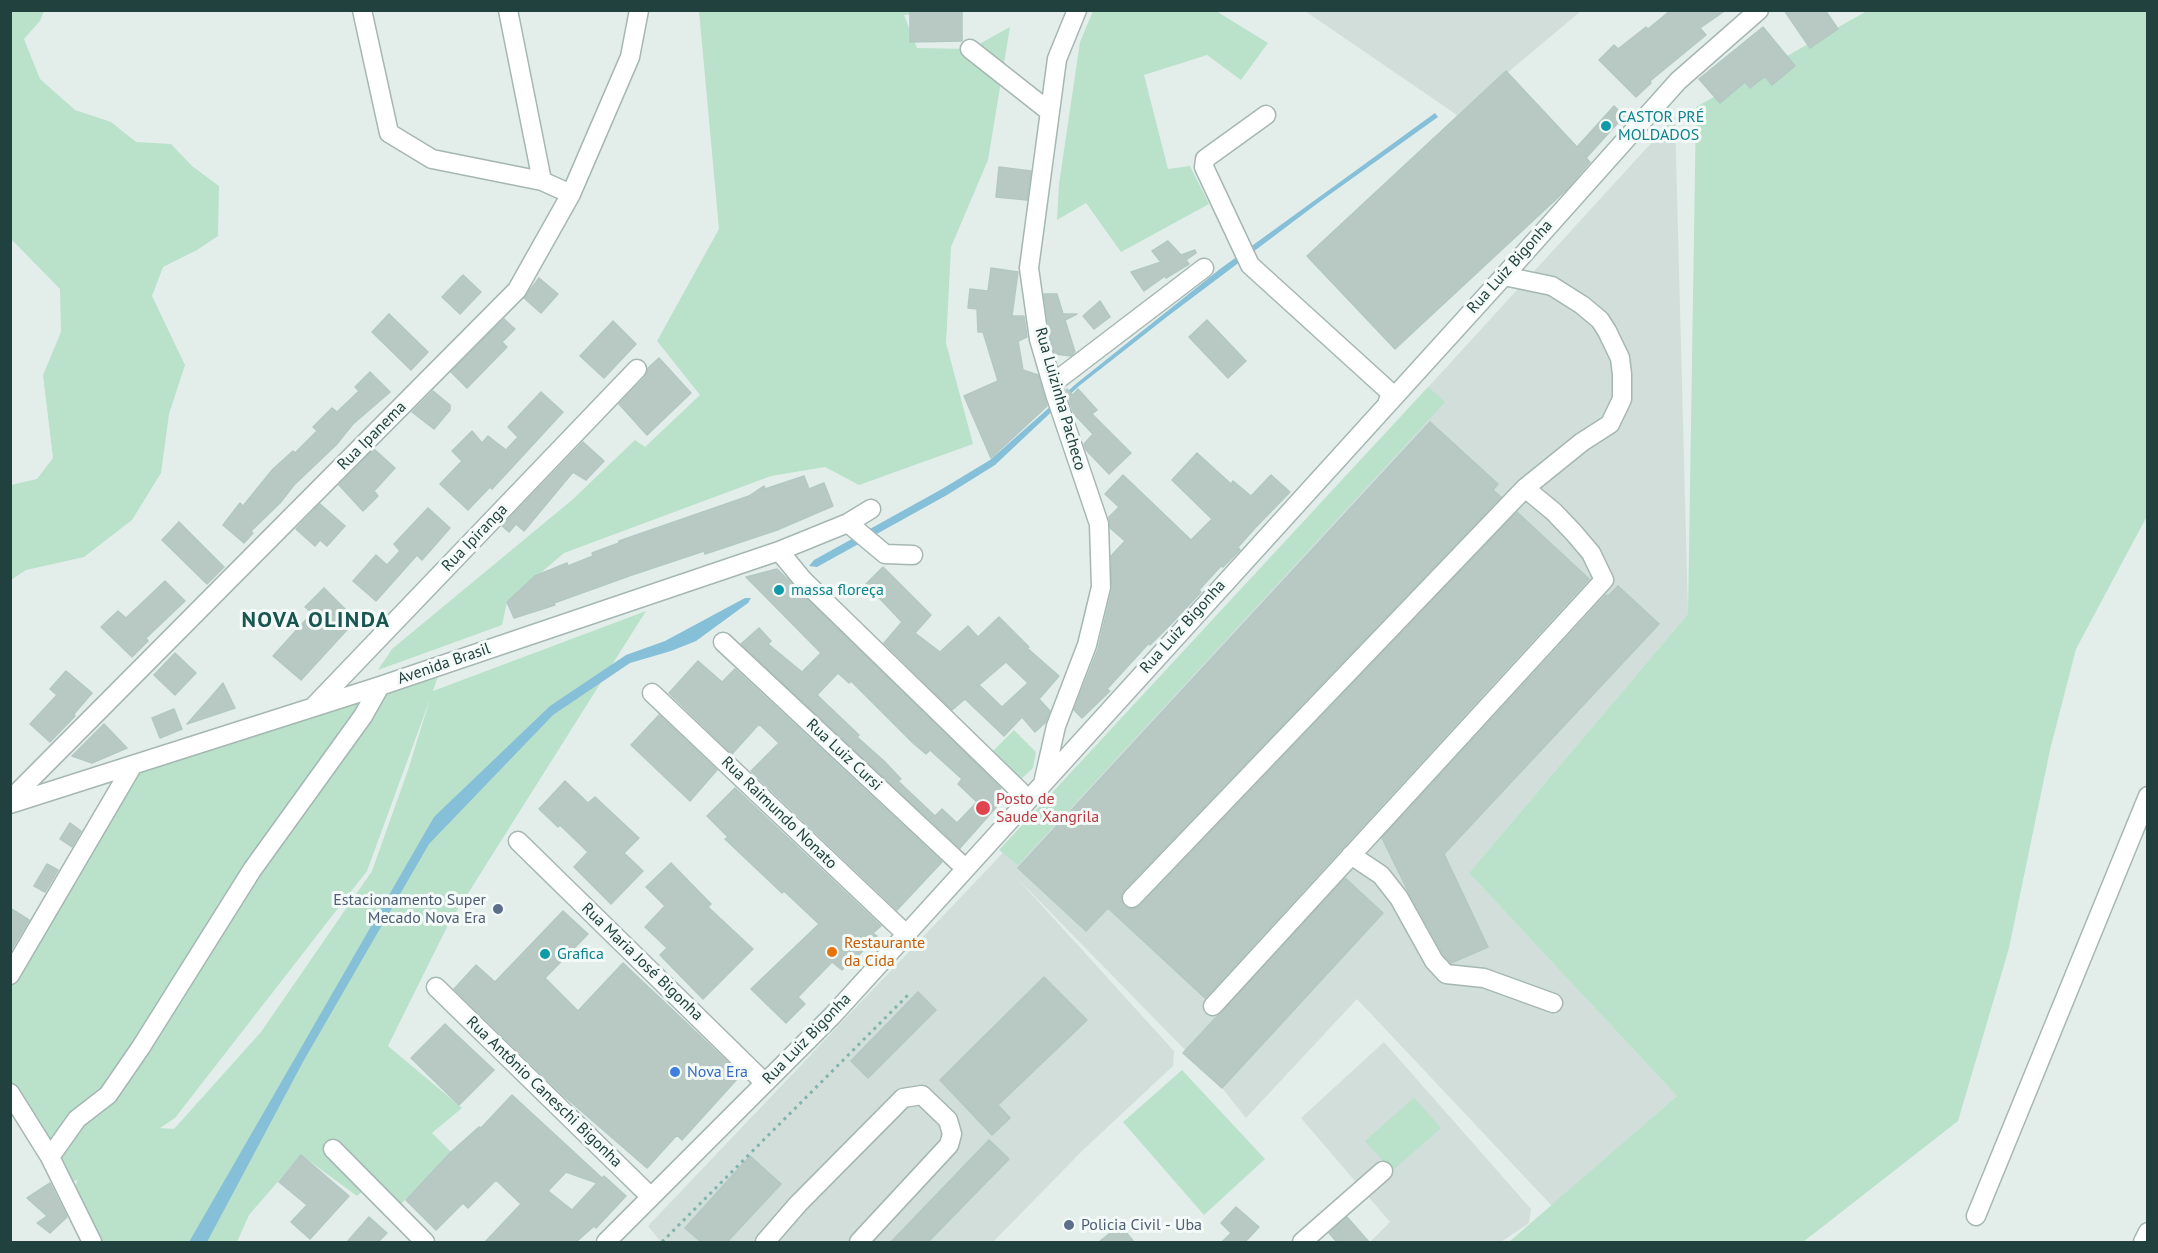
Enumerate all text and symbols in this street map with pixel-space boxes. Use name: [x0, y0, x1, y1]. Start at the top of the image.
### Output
place label: CASTOR PRÉ MOLDADOS: [1618, 107, 1704, 145]
marker: CASTOR PRÉ MOLDADOS: [1599, 119, 1613, 133]
street label: Rua Luiz Bigonha: [1463, 216, 1557, 318]
street label: Rua Luizinha Pacheco: [1030, 325, 1090, 473]
street label: Rua Ipanema: [334, 398, 410, 474]
street label: Rua Ipiranga: [438, 500, 512, 576]
street label: Rua Luiz Bigonha: [1136, 576, 1230, 678]
place label: massa floreça: [791, 580, 884, 600]
marker: massa floreça: [772, 583, 786, 597]
district label: NOVA OLINDA: [241, 608, 391, 634]
street label: Avenida Brasil: [395, 639, 493, 689]
street label: Rua Luiz Cursi: [802, 715, 886, 795]
street label: Rua Raimundo Nonato: [717, 753, 841, 873]
place label: Posto de Saude Xangrila: [996, 789, 1099, 827]
marker: Posto de Saude Xangrila: [974, 799, 992, 817]
place label: Estacionamento Super Mecado Nova Era: [333, 890, 486, 928]
street label: Rua Maria José Bigonha: [577, 899, 707, 1025]
marker: Estacionamento Super Mecado Nova Era: [491, 902, 505, 916]
place label: Restaurante da Cida: [844, 933, 925, 971]
place label: Grafica: [557, 944, 604, 964]
marker: Restaurante da Cida: [825, 945, 839, 959]
marker: Grafica: [538, 947, 552, 961]
street label: Rua Luiz Bigonha: [759, 990, 855, 1088]
street label: Rua Antônio Caneschi Bigonha: [462, 1012, 626, 1172]
place label: Nova Era: [687, 1062, 748, 1082]
marker: Nova Era: [668, 1065, 682, 1079]
place label: Policia Civil - Uba: [1081, 1215, 1202, 1235]
marker: Policia Civil - Uba: [1062, 1218, 1076, 1232]

